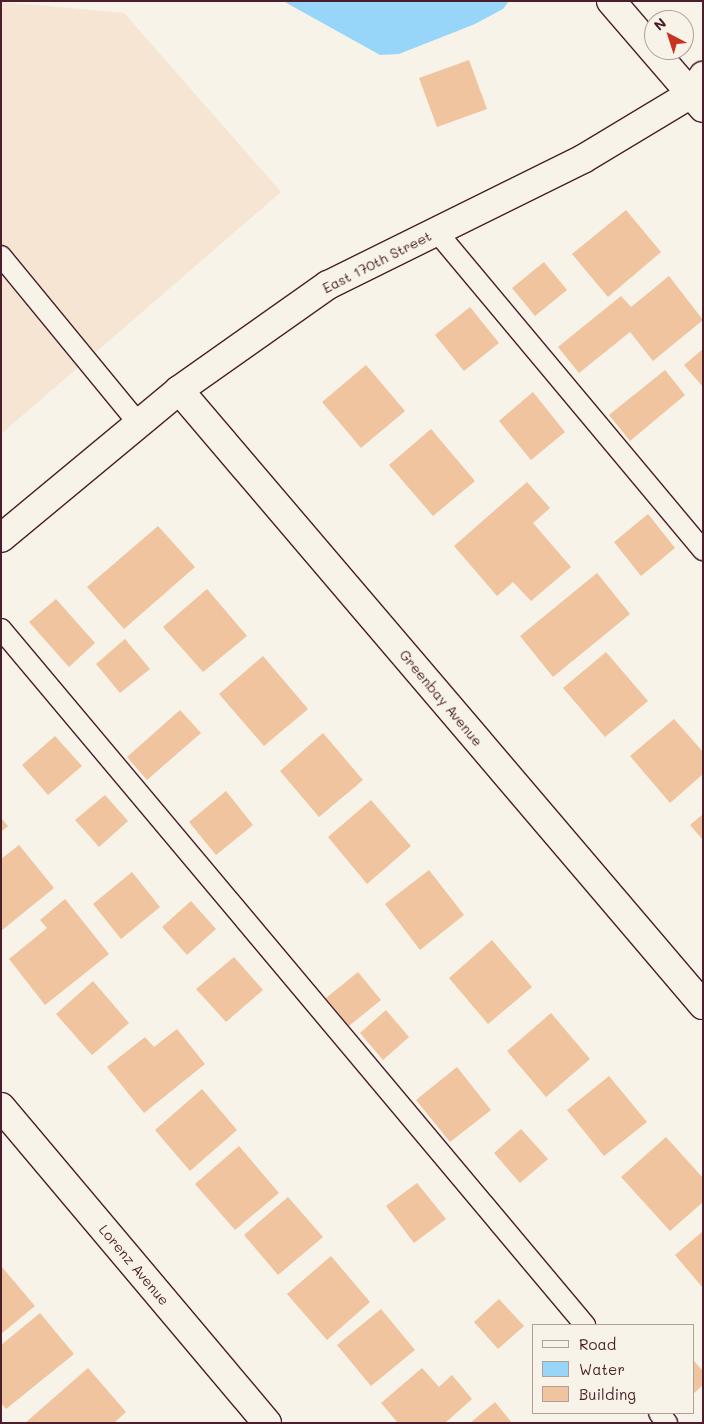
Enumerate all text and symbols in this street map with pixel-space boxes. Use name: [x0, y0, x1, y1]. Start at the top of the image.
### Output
north arrow: [644, 10, 694, 60]
text: N: [649, 13, 670, 35]
street label: East 170th Street: [320, 227, 434, 297]
street label: Greenbay Avenue: [396, 647, 486, 749]
street label: Lorenz Avenue: [95, 1221, 173, 1309]
legend: [532, 1324, 694, 1414]
text: Road: [579, 1334, 616, 1354]
text: Water: [579, 1359, 625, 1379]
text: Building: [579, 1384, 636, 1404]

